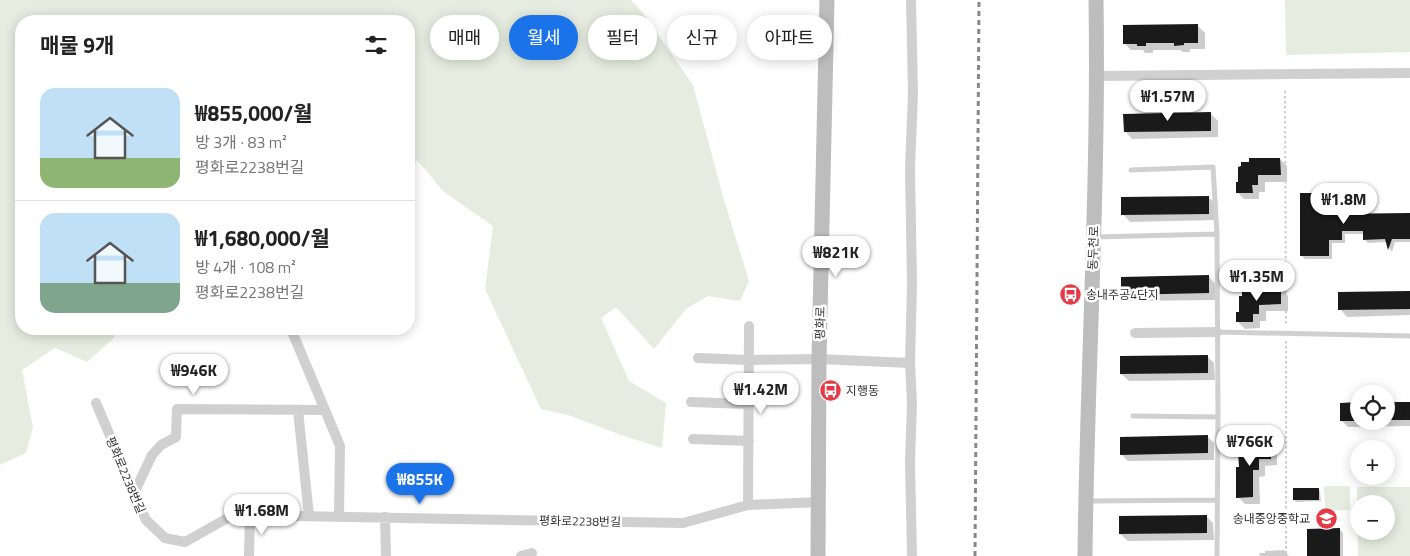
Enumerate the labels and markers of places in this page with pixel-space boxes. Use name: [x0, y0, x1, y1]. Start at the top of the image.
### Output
pin: ₩1.57M: [1127, 80, 1209, 122]
pin: ₩1.8M: [1309, 182, 1379, 225]
pin: ₩821K: [801, 236, 871, 278]
pin: ₩1.35M: [1216, 260, 1298, 302]
bus stop icon: 송내주공4단지: [1058, 282, 1082, 306]
place label: 송내주공4단지: [1086, 285, 1159, 304]
pin: ₩946K: [159, 354, 229, 396]
pin: ₩1.42M: [720, 372, 802, 415]
bus stop icon: 지행동: [818, 378, 842, 402]
place label: 지행동: [846, 381, 879, 400]
pin: ₩766K: [1215, 424, 1285, 467]
pin: ₩855K: [385, 462, 455, 505]
pin: ₩1.68M: [221, 494, 303, 536]
school or university icon: 송내중앙중학교: [1314, 506, 1338, 530]
place label: 송내중앙중학교: [1233, 509, 1310, 528]

